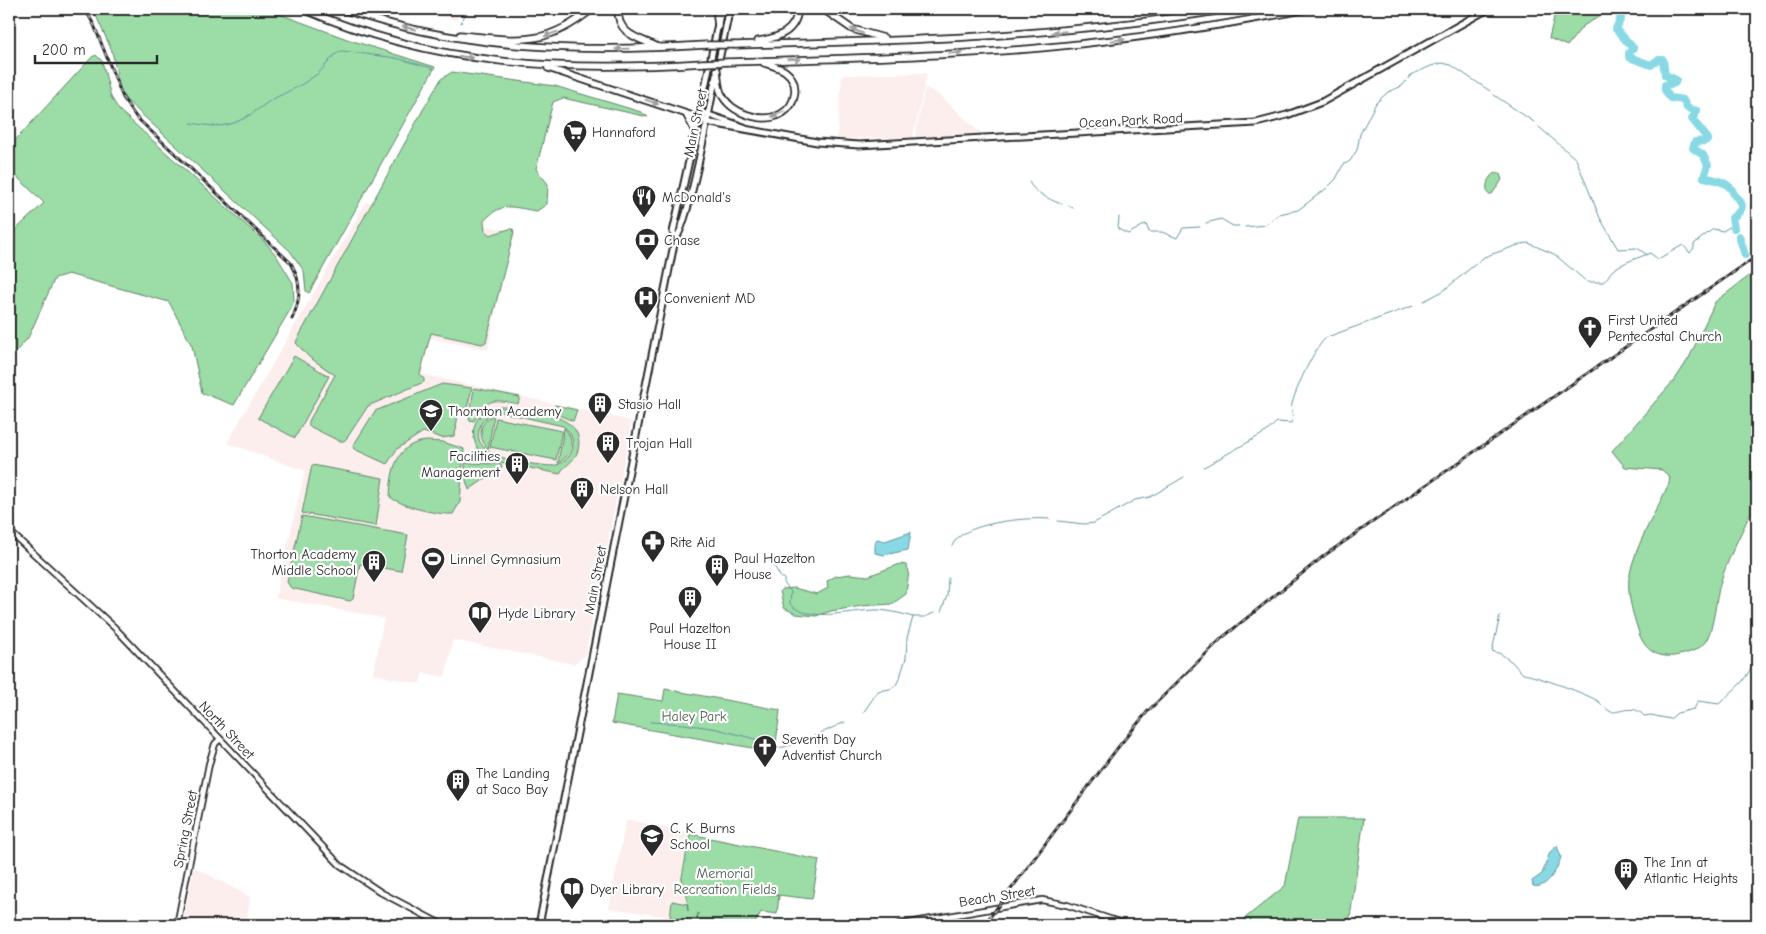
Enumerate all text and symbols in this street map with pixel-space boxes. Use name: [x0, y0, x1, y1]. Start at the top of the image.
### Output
one-way arrow: [401, 24, 416, 32]
one-way arrow: [850, 26, 864, 34]
one-way arrow: [1051, 28, 1067, 36]
one-way arrow: [543, 31, 558, 39]
scale bar: [35, 32, 158, 64]
one-way arrow: [1110, 36, 1126, 44]
text: 200 m: [42, 41, 86, 59]
one-way arrow: [614, 45, 630, 53]
one-way arrow: [948, 49, 964, 57]
one-way arrow: [459, 54, 475, 62]
one-way arrow: [786, 55, 802, 63]
street label: Main Street: [680, 86, 711, 159]
one-way arrow: [645, 98, 660, 106]
street label: Ocean Park Road: [1079, 109, 1183, 132]
one-way arrow: [771, 110, 785, 118]
supermarket icon: Hannaford: [562, 119, 588, 153]
place label: Hannaford: [592, 124, 656, 141]
restaurant icon: McDonald's: [631, 184, 657, 218]
place label: McDonald's: [662, 189, 731, 206]
bank icon: Chase: [634, 227, 660, 261]
place label: Chase: [664, 232, 700, 249]
hospital icon: Convenient MD: [633, 285, 659, 319]
place label: Convenient MD: [664, 290, 755, 307]
place label: First United Pentecostal Church: [1608, 312, 1722, 345]
church icon: First United Pentecostal Church: [1577, 315, 1603, 349]
building icon: Stasio Hall: [587, 391, 613, 425]
place label: Stasio Hall: [618, 396, 681, 413]
school or university icon: Thornton Academy: [418, 398, 444, 432]
place label: Thornton Academy: [448, 403, 562, 420]
building icon: Trojan Hall: [595, 430, 621, 464]
place label: Trojan Hall: [626, 435, 692, 452]
place label: Facilities Management: [421, 448, 501, 481]
building icon: Facilities Management: [504, 451, 530, 485]
building icon: Nelson Hall: [569, 476, 595, 510]
place label: Nelson Hall: [600, 481, 668, 498]
pharmacy icon: Rite Aid: [640, 529, 666, 563]
place label: Rite Aid: [670, 534, 716, 551]
street label: Main Street: [581, 543, 611, 616]
place label: Thorton Academy Middle School: [250, 546, 357, 579]
sports icon: Linnel Gymnasium: [420, 546, 446, 580]
building icon: Thorton Academy Middle School: [361, 549, 387, 583]
place label: Paul Hazelton House: [734, 550, 815, 583]
place label: Linnel Gymnasium: [450, 551, 561, 568]
building icon: Paul Hazelton House: [704, 553, 730, 587]
building icon: Paul Hazelton House II: [677, 585, 703, 619]
library icon: Hyde Library: [467, 600, 493, 634]
place label: Hyde Library: [498, 605, 576, 622]
place label: Paul Hazelton House II: [649, 620, 731, 653]
street label: North Street: [195, 698, 259, 764]
park label: Haley Park: [661, 708, 727, 725]
place label: Seventh Day Adventist Church: [782, 731, 882, 764]
church icon: Seventh Day Adventist Church: [752, 734, 778, 768]
place label: The Landing at Saco Bay: [476, 765, 550, 798]
building icon: The Landing at Saco Bay: [445, 768, 471, 802]
street label: Spring Street: [170, 788, 202, 869]
place label: C. K. Burns School: [670, 820, 735, 853]
school or university icon: C. K. Burns School: [639, 823, 665, 857]
place label: The Inn at Atlantic Heights: [1644, 854, 1738, 887]
building icon: The Inn at Atlantic Heights: [1613, 857, 1639, 891]
park label: Memorial Recreation Fields: [673, 865, 777, 898]
library icon: Dyer Library: [559, 876, 585, 910]
place label: Dyer Library: [590, 881, 665, 898]
street label: Beach Street: [958, 882, 1037, 911]

